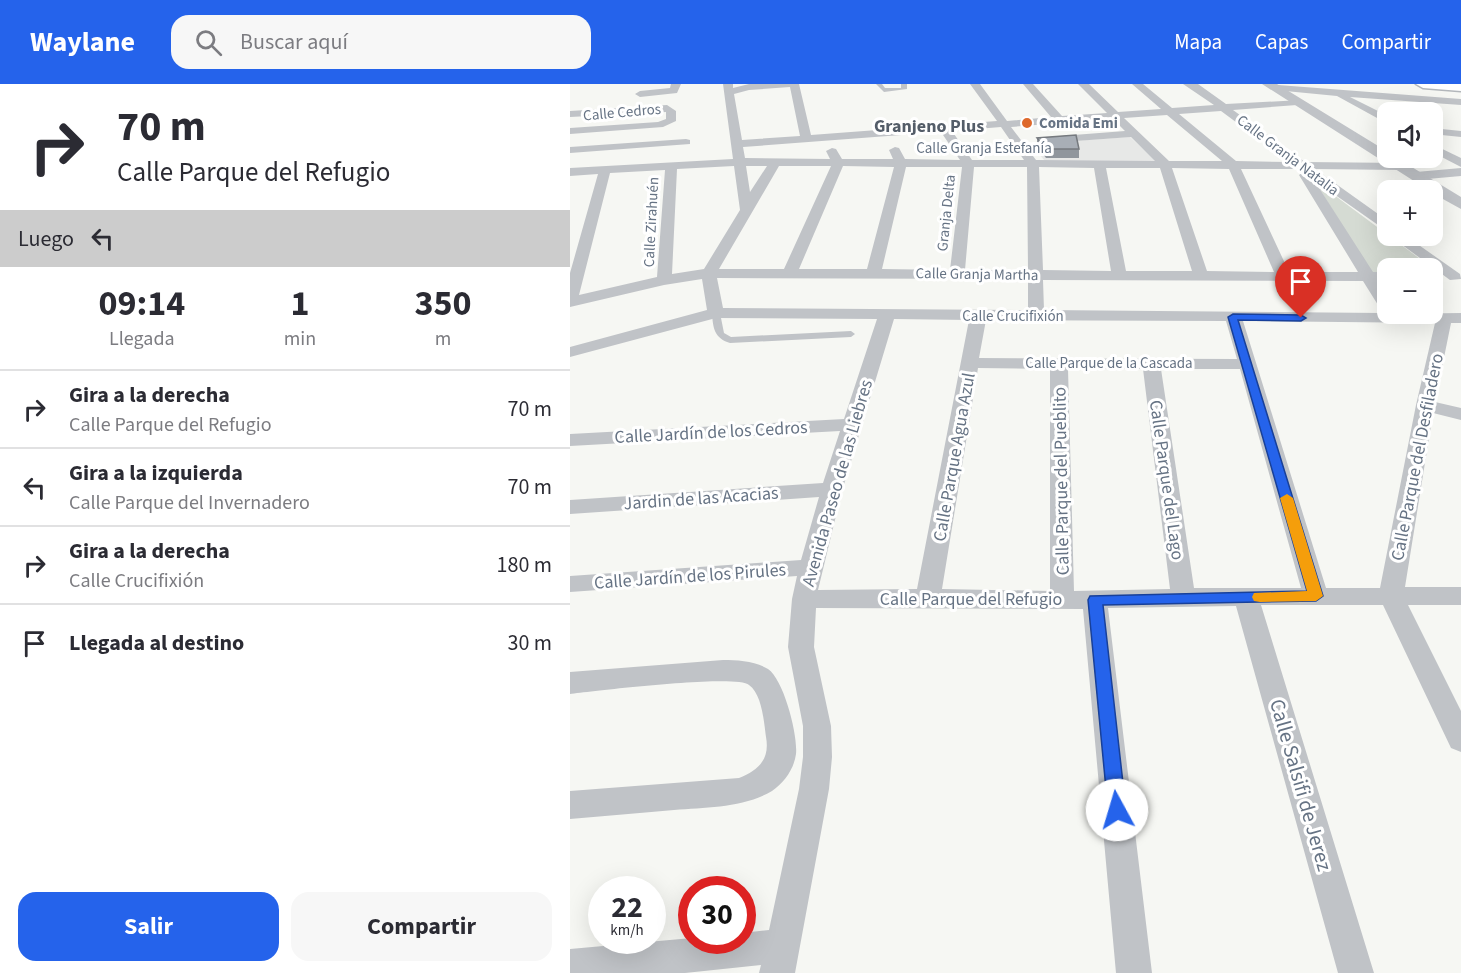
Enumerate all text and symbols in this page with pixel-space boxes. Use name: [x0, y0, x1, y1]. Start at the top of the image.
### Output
search box: [171, 15, 591, 69]
text: Waylane: [30, 22, 135, 62]
icon: search: [192, 26, 225, 59]
text: Buscar aquí: [240, 26, 348, 58]
text: Mapa: [1174, 27, 1222, 57]
text: Capas: [1255, 27, 1308, 57]
text: Compartir: [1341, 27, 1431, 57]
text: 70 m: [117, 97, 206, 157]
street label: Calle Cedros: [582, 99, 662, 126]
map controls: [1377, 102, 1443, 324]
button: sound: [1377, 102, 1443, 168]
icon: right: [18, 108, 96, 186]
street label: Calle Granja Natalia: [1232, 110, 1343, 201]
place label: Comida Emi: [1039, 113, 1118, 134]
district label: Granjeno Plus: [874, 114, 984, 139]
marker: Comida Emi: [1020, 116, 1034, 130]
street label: Calle Granja Estefanía: [916, 138, 1052, 159]
text: Calle Parque del Refugio: [117, 153, 390, 192]
street label: Granja Delta: [932, 174, 961, 252]
street label: Calle Zirahuén: [639, 176, 664, 268]
button: +: [1377, 180, 1443, 246]
icon: left: [86, 222, 119, 255]
text: Luego: [18, 223, 74, 255]
pin: [1275, 256, 1326, 318]
button: −: [1377, 258, 1443, 324]
street label: Calle Granja Martha: [915, 263, 1039, 286]
icon: arrive: [1284, 265, 1317, 298]
text: 09:14: [98, 278, 185, 329]
text: 1: [290, 278, 309, 329]
text: 350: [415, 278, 472, 329]
street label: Calle Crucifixión: [962, 306, 1064, 327]
text: Llegada: [109, 325, 175, 353]
text: min: [284, 325, 316, 353]
text: m: [435, 325, 451, 353]
street label: Calle Parque del Desfiladero: [1385, 351, 1450, 563]
street label: Calle Parque de la Cascada: [1025, 353, 1193, 374]
street label: Calle Parque Agua Azul: [927, 371, 982, 543]
street label: Avenida Paseo de las Liebres: [796, 377, 879, 589]
text: Gira a la derecha: [69, 379, 230, 411]
street label: Calle Parque del Pueblito: [1047, 387, 1076, 575]
icon: right: [18, 393, 51, 426]
text: 70 m: [507, 393, 552, 425]
street label: Calle Parque del Lago: [1143, 398, 1190, 562]
text: Calle Parque del Refugio: [69, 411, 272, 439]
street label: Calle Jardín de los Cedros: [614, 415, 808, 450]
text: Gira a la izquierda: [69, 457, 243, 489]
icon: left: [18, 471, 51, 504]
text: 70 m: [507, 471, 552, 503]
street label: Jardin de las Acacias: [623, 481, 779, 516]
text: Calle Parque del Invernadero: [69, 489, 310, 517]
text: Gira a la derecha: [69, 535, 230, 567]
icon: right: [18, 549, 51, 582]
text: 180 m: [497, 549, 552, 581]
street label: Calle Jardín de los Pirules: [593, 557, 787, 596]
text: Calle Crucifixión: [69, 567, 204, 595]
street label: Calle Parque del Refugio: [880, 587, 1062, 612]
icon: arrive: [18, 627, 51, 660]
text: Llegada al destino: [69, 627, 244, 659]
text: 30 m: [507, 627, 552, 659]
street label: Calle Salsifi de Jerez: [1262, 695, 1340, 875]
position arrow: [1085, 778, 1149, 842]
speed limit sign: 30: [678, 876, 756, 954]
text: 22: [611, 886, 643, 929]
button: Salir: [18, 892, 279, 961]
button: Compartir: [291, 892, 552, 961]
text: km/h: [610, 920, 644, 941]

